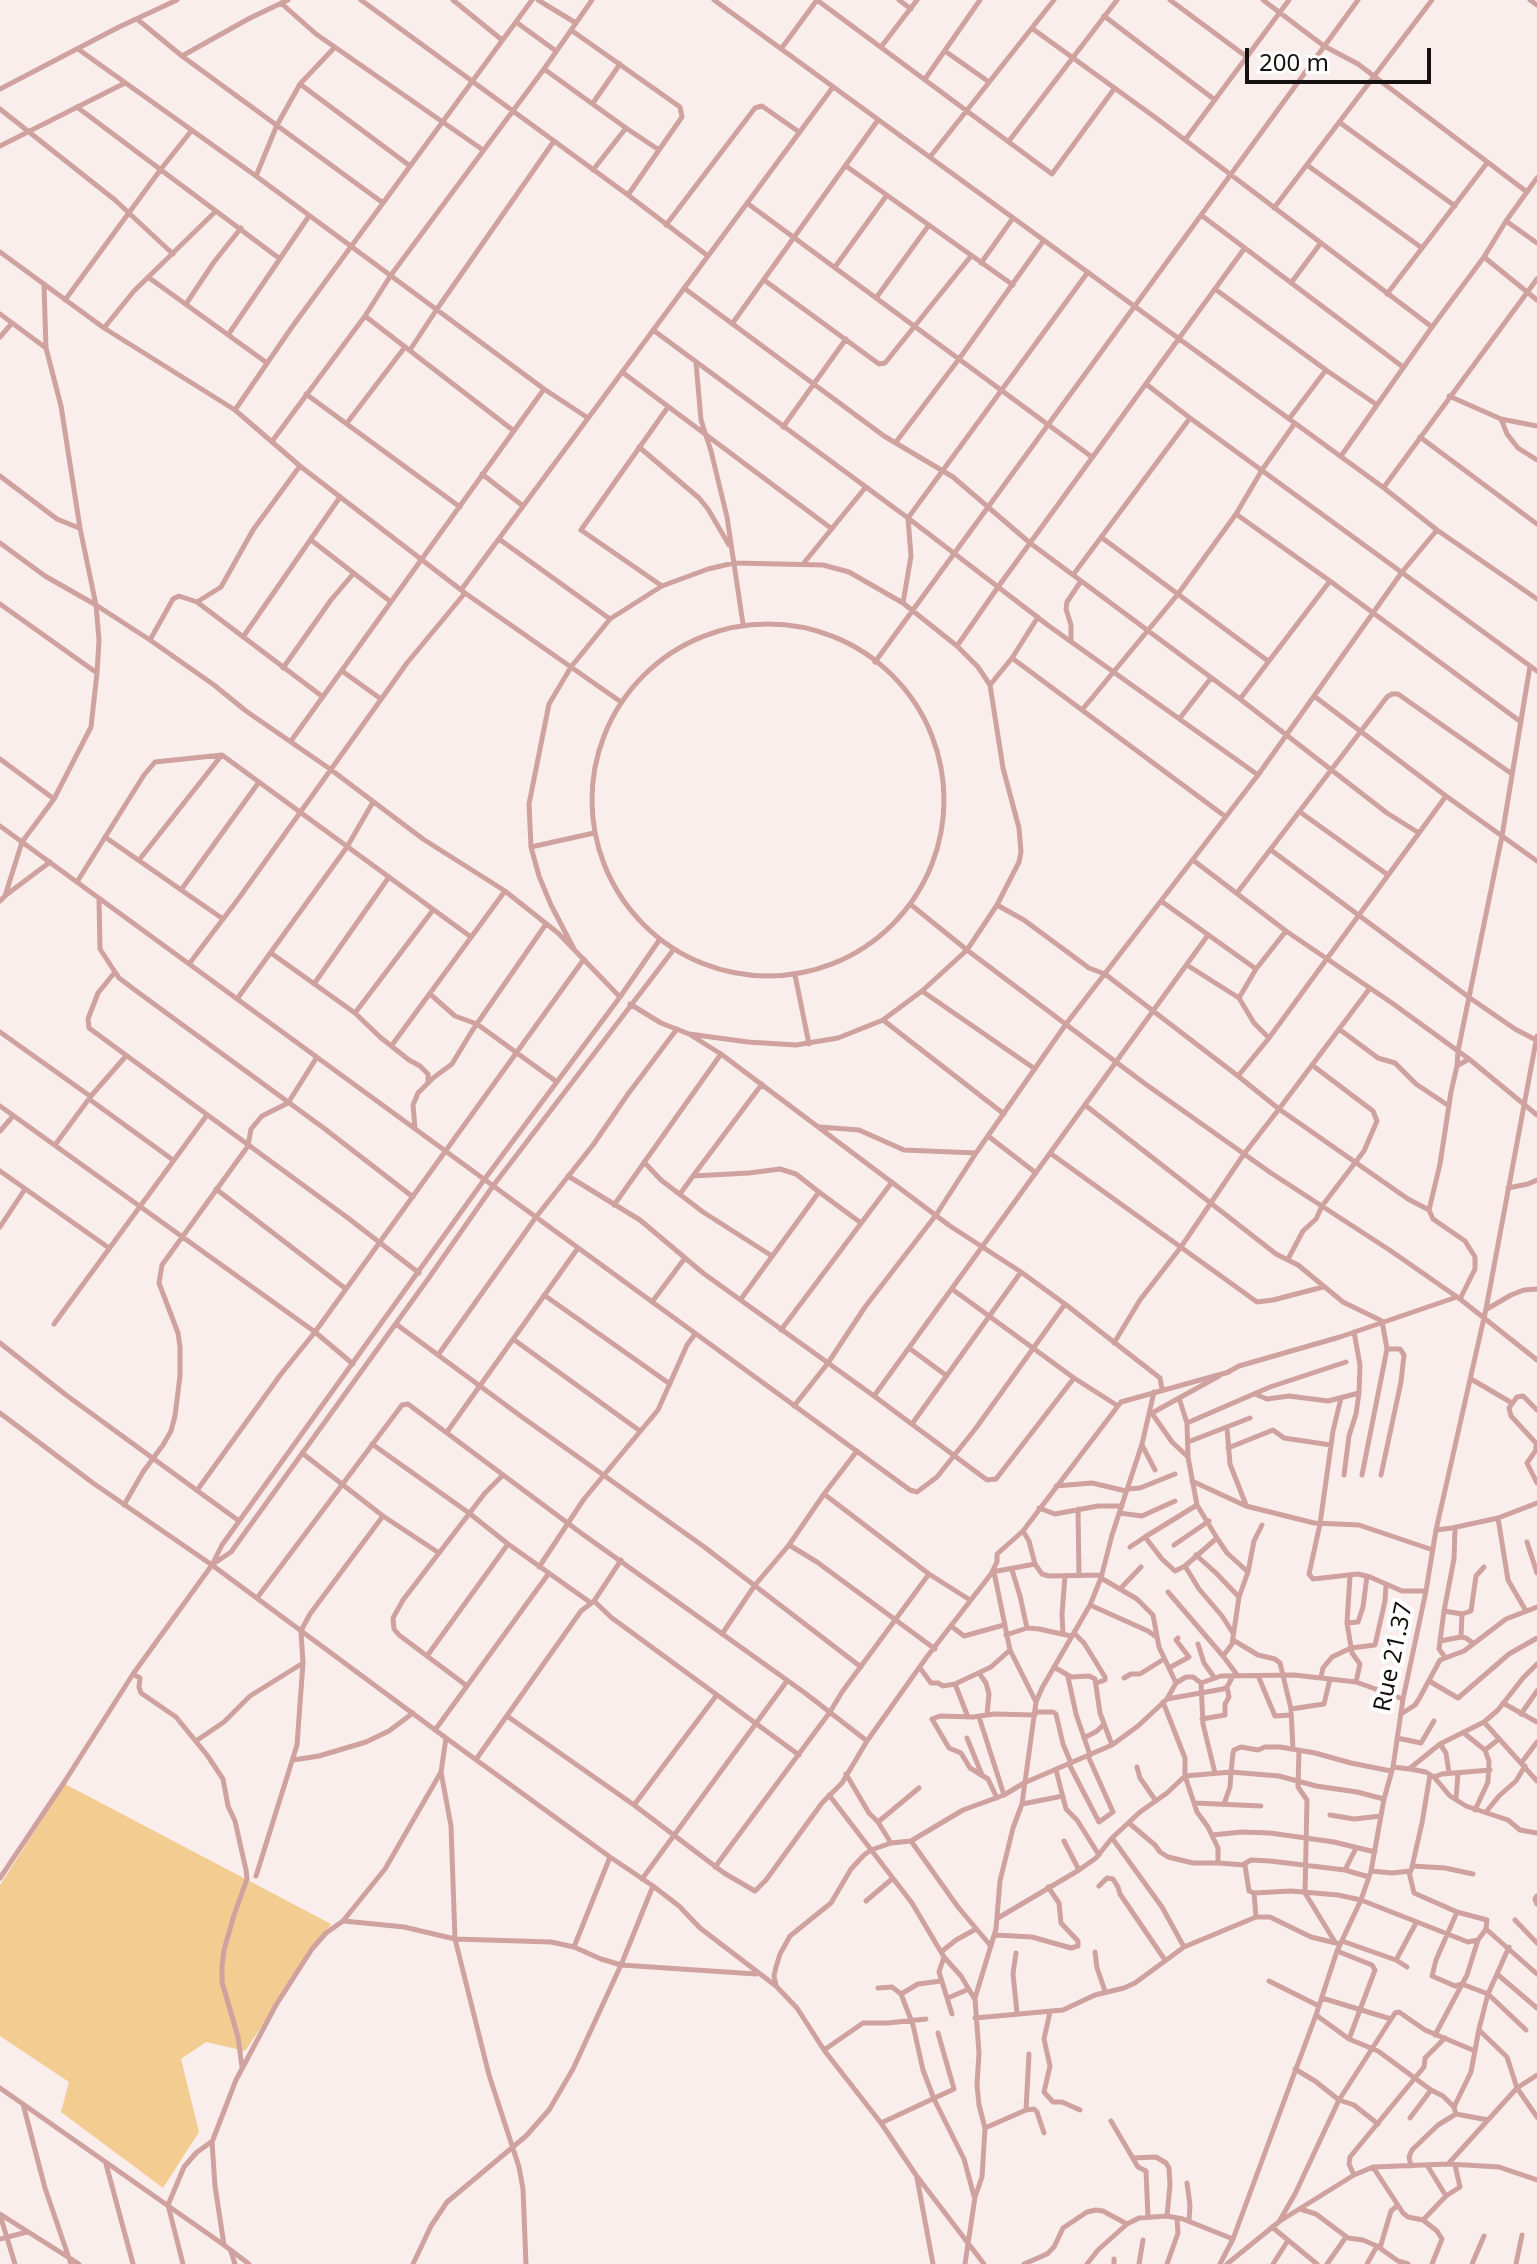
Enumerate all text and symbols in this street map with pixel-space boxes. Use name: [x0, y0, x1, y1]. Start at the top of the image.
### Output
scale bar: [1249, 32, 1435, 82]
text: 200 m: [1259, 45, 1329, 78]
street label: Rue 21.37: [1368, 1600, 1420, 1714]

